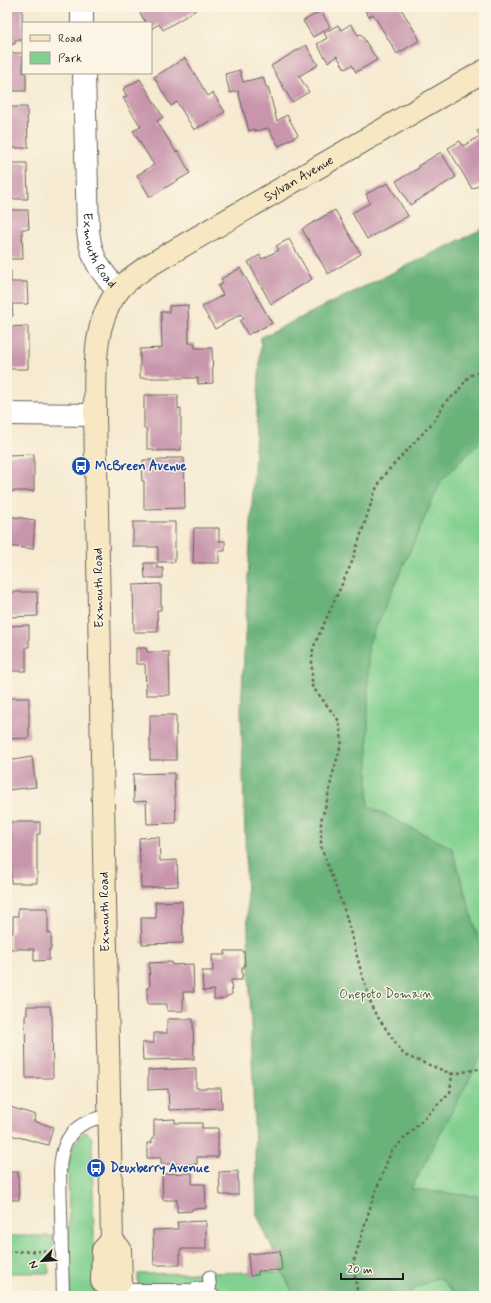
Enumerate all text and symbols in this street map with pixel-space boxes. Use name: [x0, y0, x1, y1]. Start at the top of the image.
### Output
legend: [22, 22, 152, 74]
text: Road: [58, 31, 82, 47]
text: Park: [58, 51, 82, 67]
street label: Sylvan Avenue: [261, 152, 337, 206]
street label: Exmouth Road: [79, 213, 120, 292]
bus stop icon: McBreen Avenue: [70, 455, 92, 477]
place label: McBreen Avenue: [95, 458, 187, 475]
street label: Exmouth Road: [90, 548, 108, 628]
street label: Exmouth Road: [96, 872, 114, 952]
park label: Onepoto Domain: [339, 986, 433, 1003]
bus stop icon: Deuxberry Avenue: [85, 1157, 107, 1179]
place label: Deuxberry Avenue: [110, 1160, 210, 1177]
north arrow: [22, 1241, 62, 1281]
scale bar: [341, 1255, 403, 1281]
text: N: [26, 1259, 42, 1271]
text: 20 m: [347, 1262, 373, 1278]

